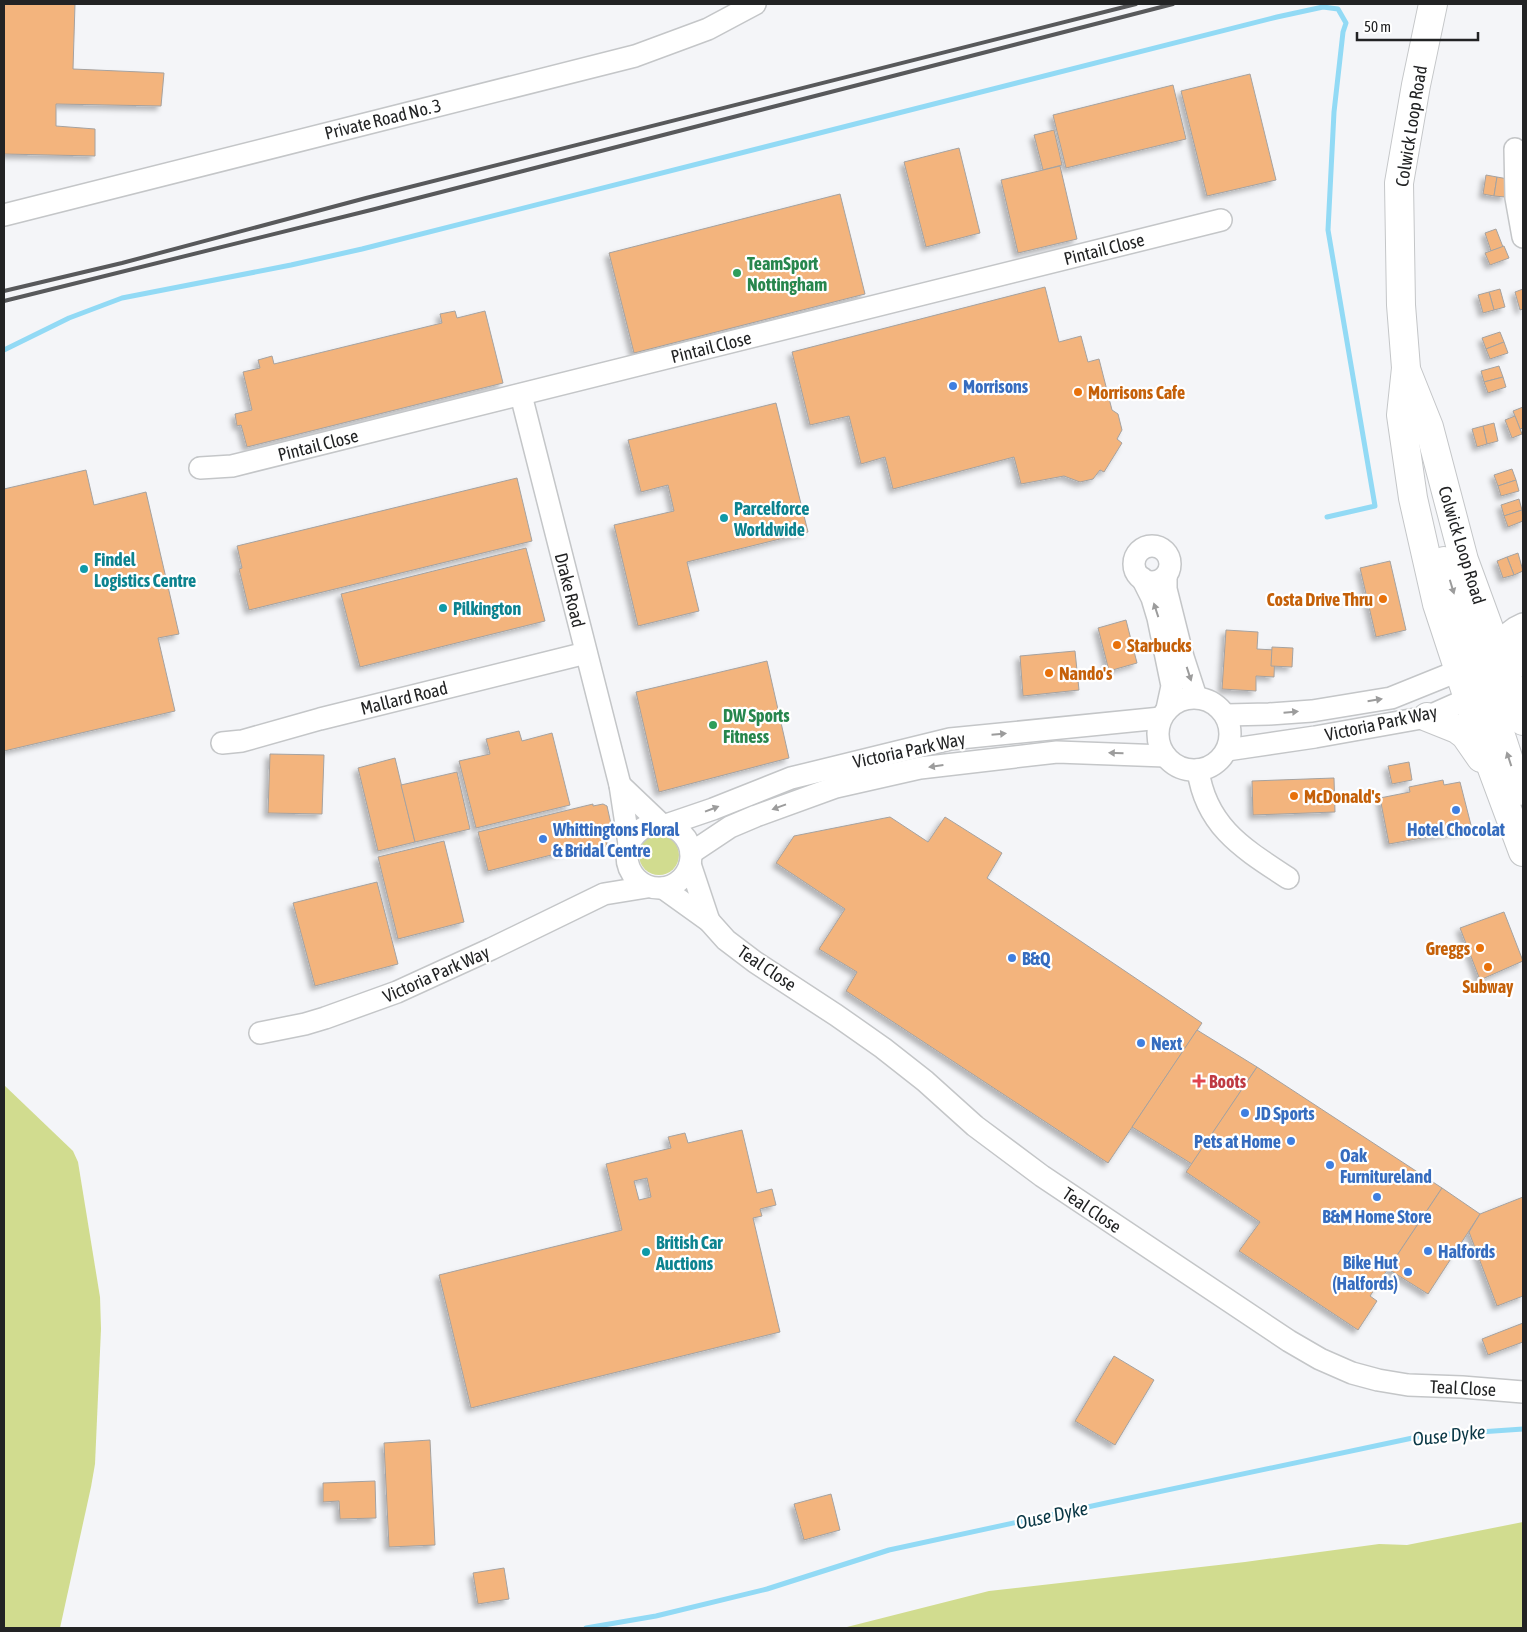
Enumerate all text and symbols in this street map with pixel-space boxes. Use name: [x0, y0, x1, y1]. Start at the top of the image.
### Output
scale bar: [1357, 10, 1478, 42]
text: 50 m: [1364, 18, 1391, 35]
street label: Colwick Loop Road: [1391, 64, 1431, 188]
street label: Private Road No. 3: [322, 94, 444, 144]
street label: Pintail Close: [1062, 229, 1146, 269]
place label: TeamSport Nottingham: [747, 253, 827, 295]
marker: TeamSport Nottingham: [731, 267, 743, 279]
street label: Pintail Close: [669, 327, 753, 367]
place label: Morrisons: [963, 376, 1029, 397]
marker: Morrisons: [947, 380, 959, 392]
place label: Morrisons Cafe: [1088, 382, 1185, 403]
marker: Morrisons Cafe: [1072, 386, 1084, 398]
street label: Pintail Close: [276, 425, 360, 465]
street label: Colwick Loop Road: [1434, 483, 1490, 607]
place label: Parcelforce Worldwide: [733, 498, 809, 540]
marker: Parcelforce Worldwide: [718, 512, 730, 524]
place label: Findel Logistics Centre: [94, 549, 196, 591]
street label: Drake Road: [551, 551, 589, 629]
marker: Findel Logistics Centre: [78, 563, 90, 575]
one-way arrow: [1449, 580, 1457, 595]
place label: Costa Drive Thru: [1266, 589, 1373, 610]
marker: Costa Drive Thru: [1377, 593, 1389, 605]
place label: Pilkington: [453, 598, 521, 619]
marker: Pilkington: [437, 602, 449, 614]
one-way arrow: [1151, 602, 1159, 617]
place label: Starbucks: [1127, 635, 1192, 656]
marker: Starbucks: [1111, 639, 1123, 651]
place label: Nando's: [1059, 663, 1113, 684]
one-way arrow: [1185, 666, 1193, 681]
marker: Nando's: [1043, 667, 1055, 679]
street label: Mallard Road: [358, 677, 450, 719]
one-way arrow: [1367, 696, 1383, 704]
street label: Victoria Park Way: [1323, 701, 1439, 745]
place label: DW Sports Fitness: [723, 705, 790, 747]
one-way arrow: [1283, 708, 1299, 716]
marker: DW Sports Fitness: [707, 719, 719, 731]
street label: Victoria Park Way: [851, 728, 967, 772]
one-way arrow: [991, 730, 1007, 738]
one-way arrow: [1108, 749, 1124, 757]
one-way arrow: [1505, 751, 1513, 766]
one-way arrow: [927, 762, 943, 770]
place label: McDonald's: [1304, 786, 1381, 807]
marker: McDonald's: [1288, 790, 1300, 802]
one-way arrow: [771, 803, 786, 811]
marker: Hotel Chocolat: [1450, 804, 1462, 816]
one-way arrow: [705, 805, 720, 813]
place label: Whittingtons Floral & Bridal Centre: [552, 819, 680, 861]
place label: Hotel Chocolat: [1407, 819, 1506, 840]
marker: Whittingtons Floral & Bridal Centre: [537, 833, 549, 845]
place label: Greggs: [1426, 938, 1471, 959]
street label: Victoria Park Way: [380, 941, 492, 1007]
street label: Teal Close: [734, 941, 800, 995]
marker: Greggs: [1474, 942, 1486, 954]
place label: B&Q: [1022, 948, 1051, 969]
marker: B&Q: [1006, 952, 1018, 964]
marker: Subway: [1482, 961, 1494, 973]
place label: Subway: [1463, 976, 1514, 997]
place label: Next: [1151, 1033, 1183, 1054]
marker: Next: [1135, 1037, 1147, 1049]
place label: Boots: [1209, 1071, 1247, 1092]
marker: Boots: [1193, 1075, 1205, 1087]
place label: JD Sports: [1254, 1103, 1315, 1124]
marker: JD Sports: [1239, 1107, 1251, 1119]
place label: Pets at Home: [1194, 1131, 1281, 1152]
marker: Pets at Home: [1285, 1135, 1297, 1147]
place label: Oak Furnitureland: [1340, 1145, 1432, 1187]
marker: Oak Furnitureland: [1324, 1159, 1336, 1171]
street label: Teal Close: [1059, 1183, 1125, 1237]
marker: B&M Home Store: [1371, 1191, 1383, 1203]
place label: B&M Home Store: [1322, 1206, 1432, 1227]
place label: British Car Auctions: [655, 1232, 723, 1274]
place label: Halfords: [1438, 1241, 1496, 1262]
marker: Halfords: [1422, 1245, 1434, 1257]
marker: British Car Auctions: [640, 1246, 652, 1258]
place label: Bike Hut (Halfords): [1332, 1252, 1399, 1294]
marker: Bike Hut (Halfords): [1402, 1266, 1414, 1278]
street label: Teal Close: [1429, 1376, 1497, 1400]
water label: Ouse Dyke: [1411, 1420, 1487, 1450]
water label: Ouse Dyke: [1014, 1497, 1090, 1533]

